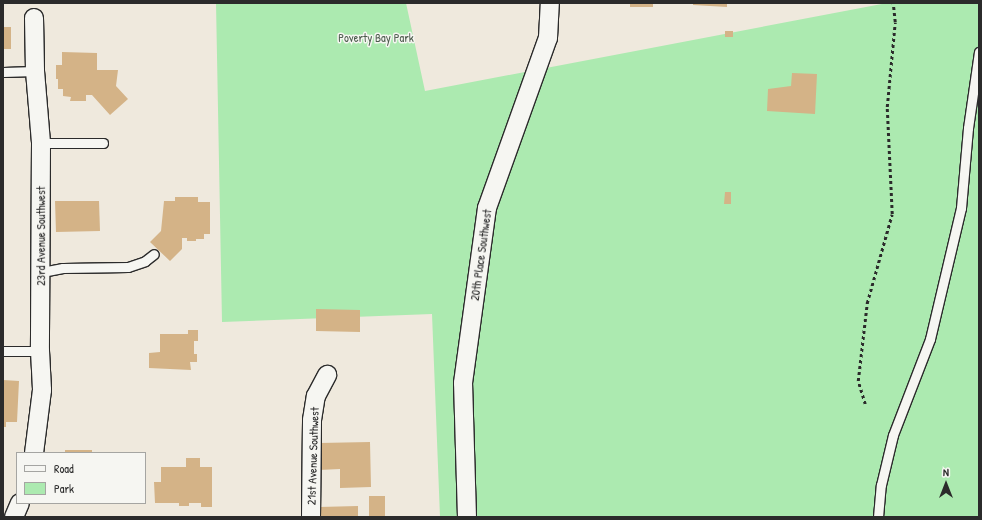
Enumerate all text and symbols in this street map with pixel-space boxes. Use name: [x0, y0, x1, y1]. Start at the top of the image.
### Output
park label: Poverty Bay Park: [338, 31, 414, 45]
street label: 23rd Avenue Southwest: [34, 186, 48, 286]
street label: 20th Place Southwest: [467, 208, 495, 302]
street label: 21st Avenue Southwest: [304, 407, 322, 505]
legend: [16, 452, 146, 504]
text: Road: [54, 460, 74, 477]
north arrow: [926, 464, 966, 504]
text: N: [943, 465, 949, 479]
text: Park: [54, 480, 74, 497]

